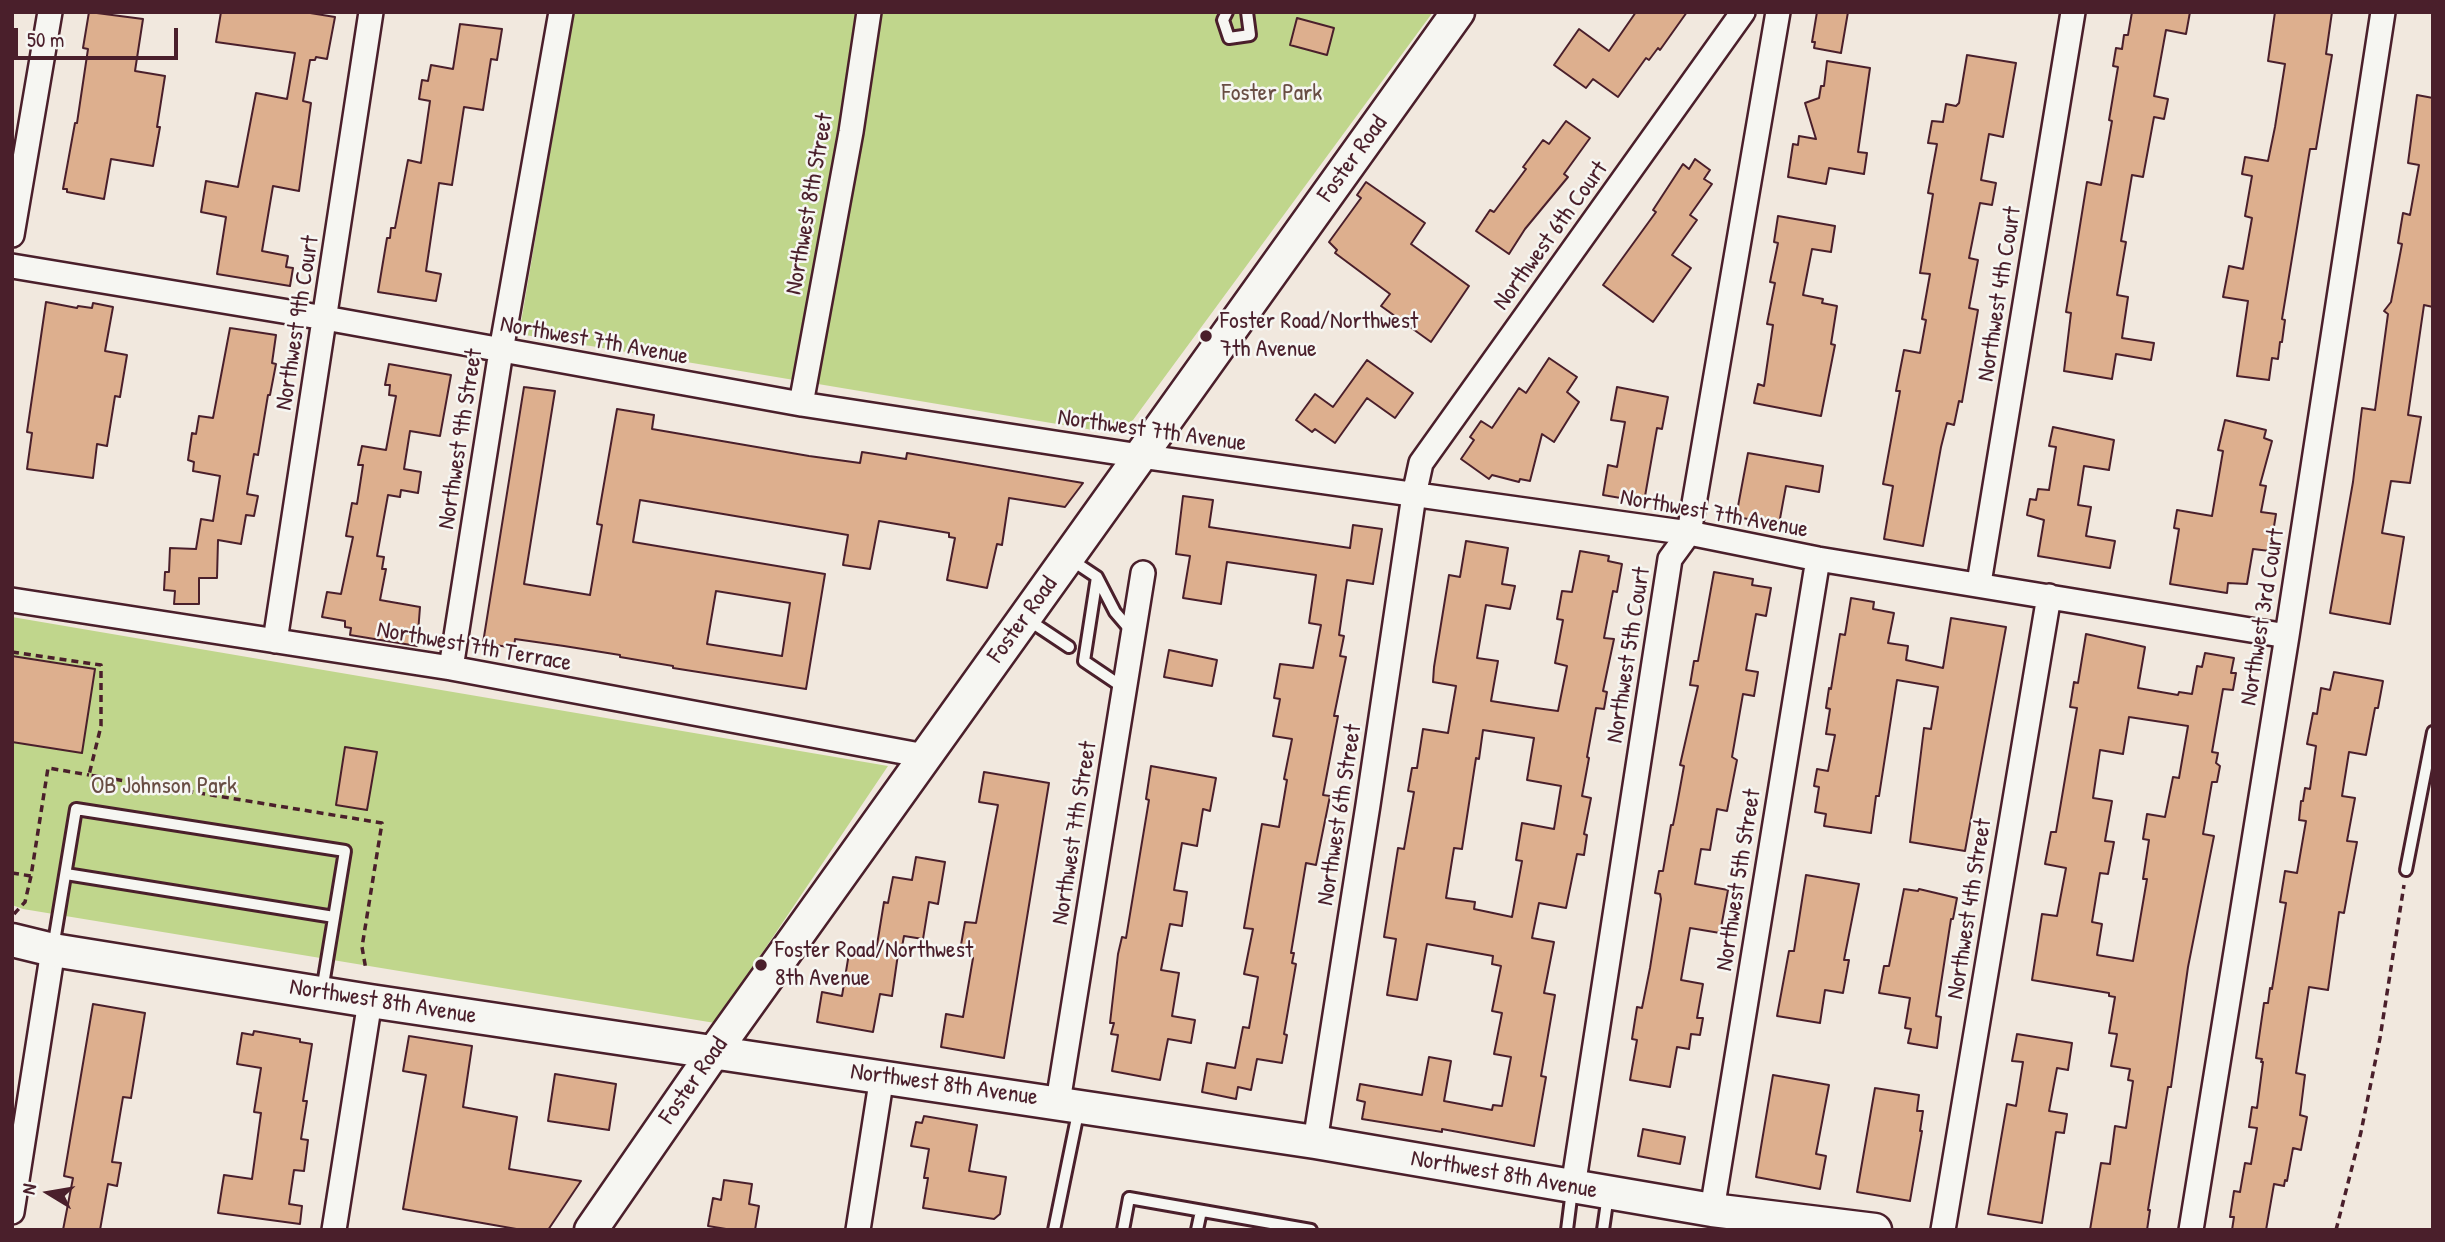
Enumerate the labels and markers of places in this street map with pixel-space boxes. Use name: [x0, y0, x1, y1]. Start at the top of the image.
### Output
place label: Foster Road/Northwest 7th Avenue: [1220, 308, 1418, 364]
marker: Foster Road/Northwest 7th Avenue: [1198, 328, 1214, 344]
place label: Foster Road/Northwest 8th Avenue: [775, 937, 973, 993]
marker: Foster Road/Northwest 8th Avenue: [753, 957, 769, 973]

